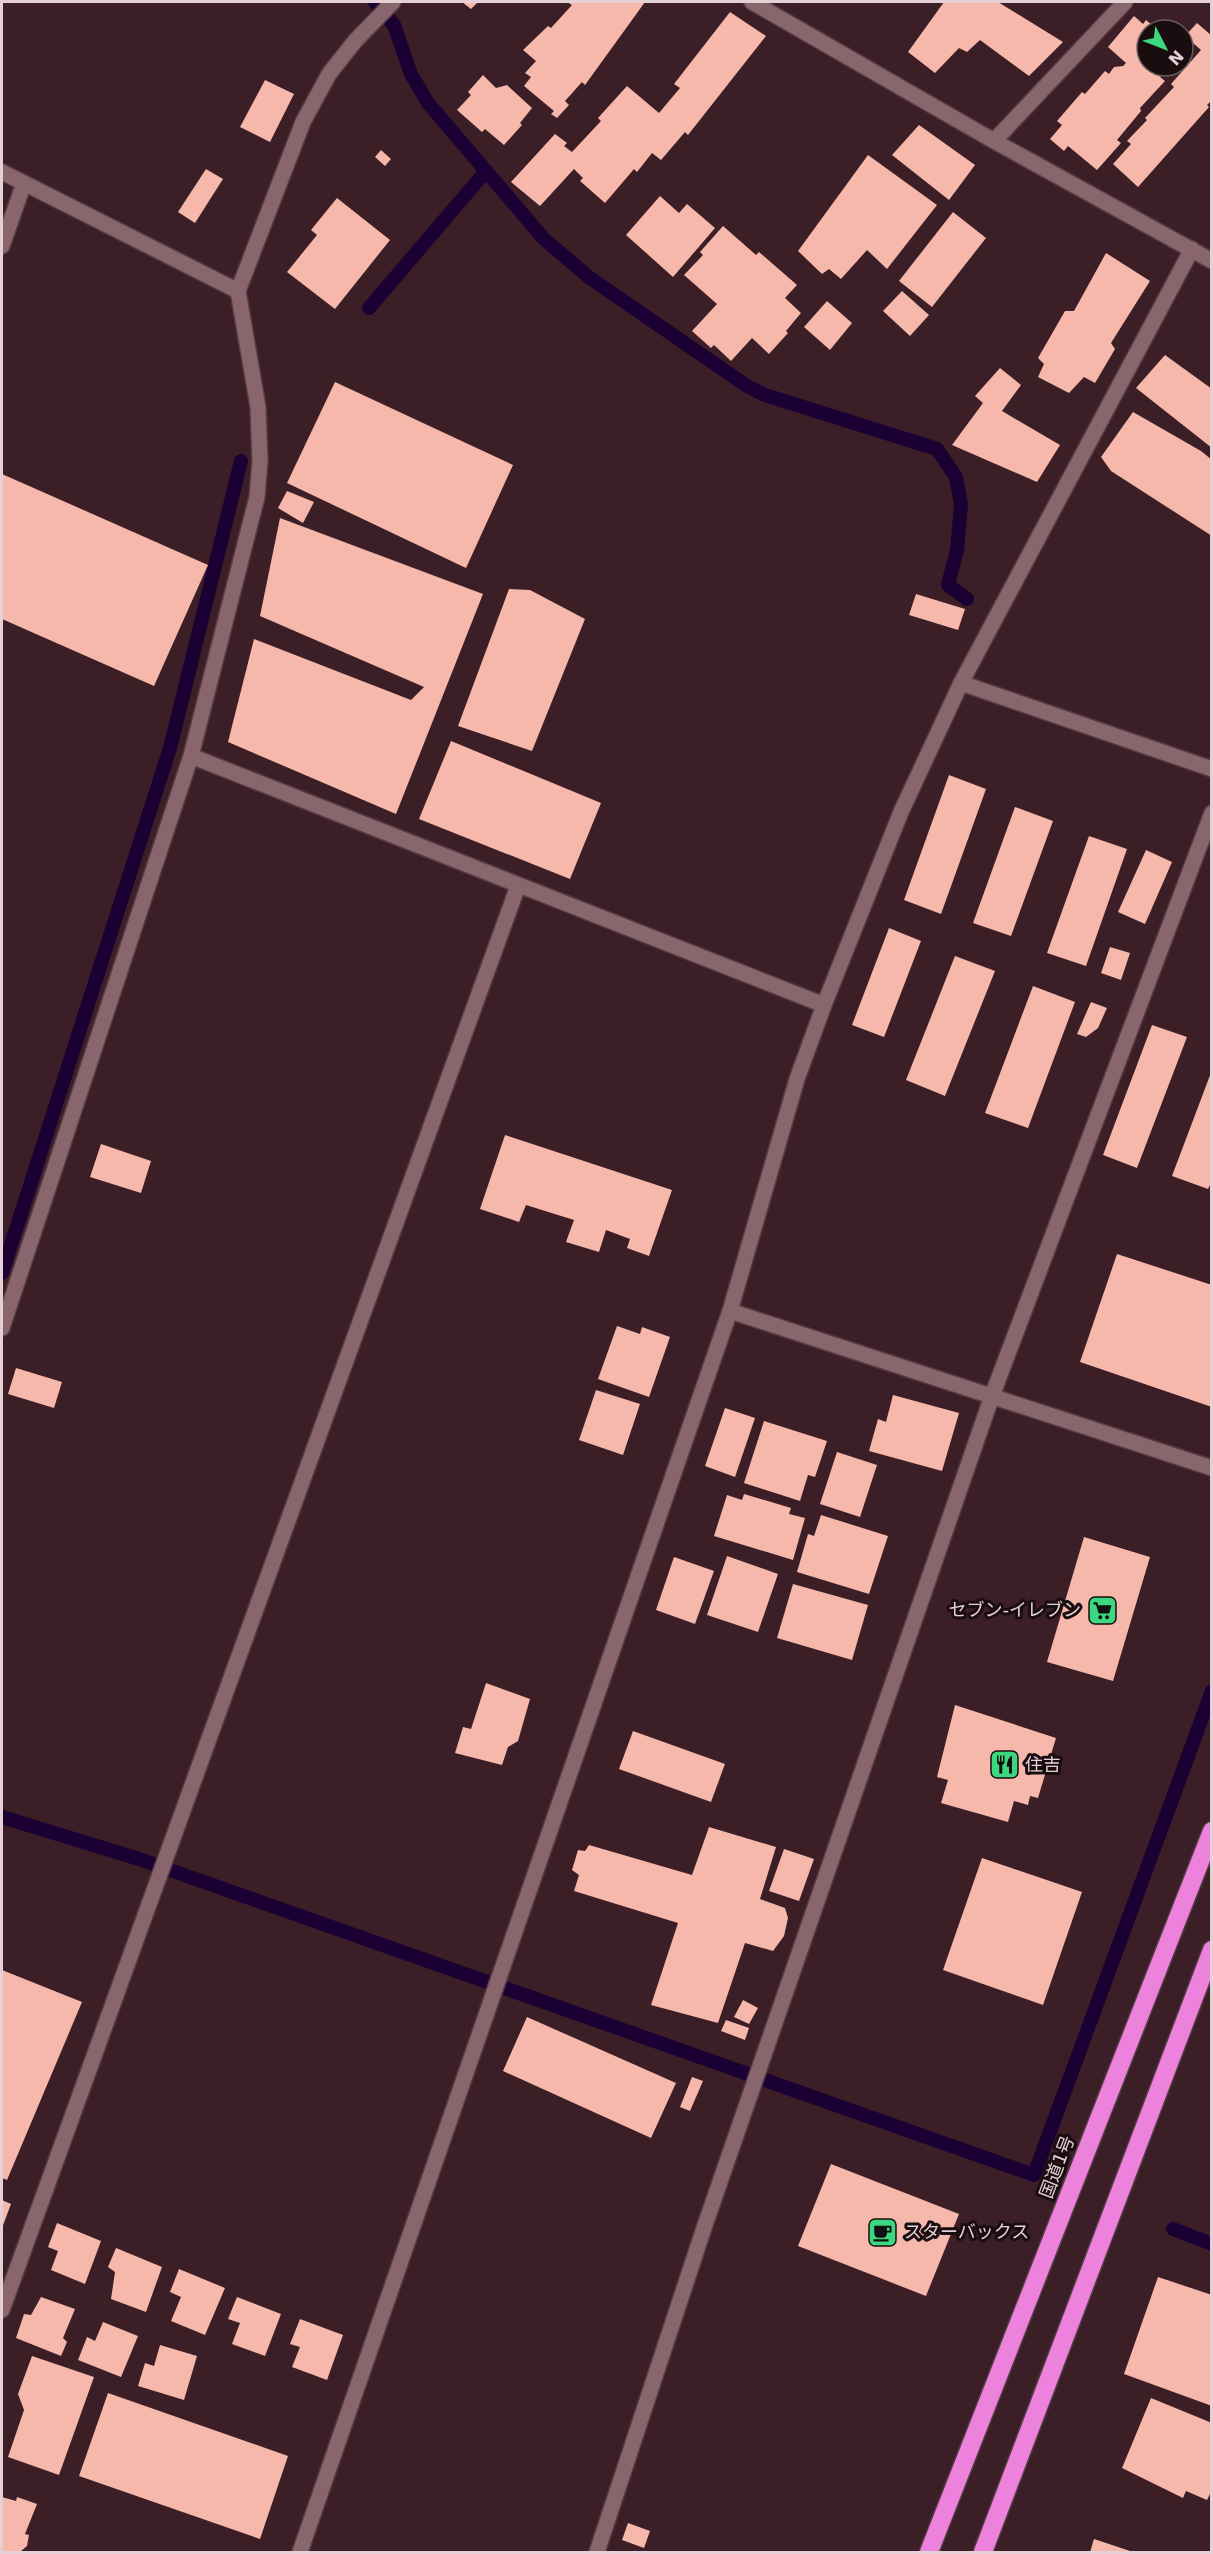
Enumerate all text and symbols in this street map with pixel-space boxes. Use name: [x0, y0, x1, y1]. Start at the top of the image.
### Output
north arrow: [1135, 18, 1195, 78]
text: N: [1164, 46, 1187, 69]
supermarket icon: セブン-イレブン: [1086, 1594, 1118, 1626]
place label: セブン-イレブン: [949, 1599, 1081, 1620]
restaurant icon: 住吉: [988, 1749, 1020, 1781]
place label: 住吉: [1025, 1754, 1061, 1775]
street label: 国道1号: [1035, 2133, 1078, 2201]
cafe icon: スターバックス: [867, 2216, 899, 2248]
place label: スターバックス: [904, 2221, 1029, 2242]

